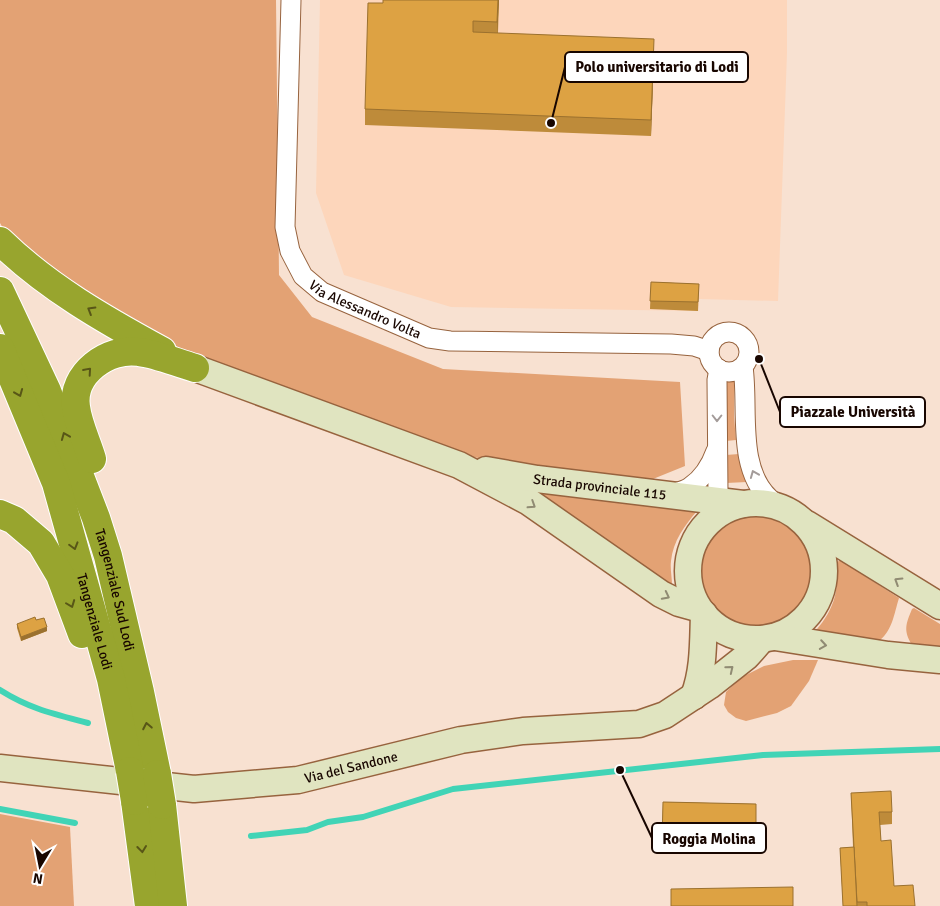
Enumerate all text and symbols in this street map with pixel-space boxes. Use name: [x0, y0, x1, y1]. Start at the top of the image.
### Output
callout: Polo universitario di Lodi: [565, 52, 748, 82]
text: Polo universitario di Lodi: [575, 58, 739, 76]
street label: Via Alessandro Volta: [305, 276, 424, 342]
one-way arrow: [87, 307, 96, 317]
one-way arrow: [82, 368, 91, 377]
one-way arrow: [13, 388, 23, 397]
callout: Piazzale Università: [780, 397, 925, 427]
text: Piazzale Università: [790, 403, 916, 421]
one-way arrow: [712, 414, 722, 422]
one-way arrow: [61, 432, 71, 441]
street label: Strada provinciale 115: [532, 470, 667, 503]
one-way arrow: [750, 470, 760, 479]
one-way arrow: [527, 498, 536, 508]
street label: Tangenziale Sud Lodi: [91, 527, 139, 653]
one-way arrow: [68, 541, 78, 549]
street label: Tangenziale Lodi: [73, 571, 116, 672]
one-way arrow: [895, 578, 904, 587]
one-way arrow: [661, 590, 670, 600]
one-way arrow: [64, 599, 75, 608]
one-way arrow: [819, 639, 827, 650]
one-way arrow: [724, 667, 733, 675]
one-way arrow: [142, 722, 153, 731]
street label: Via del Sandone: [302, 747, 399, 787]
callout: Roggia Molina: [652, 823, 766, 853]
text: Roggia Molina: [662, 830, 756, 848]
north arrow: [15, 841, 65, 891]
one-way arrow: [136, 845, 146, 854]
text: N: [32, 869, 44, 888]

